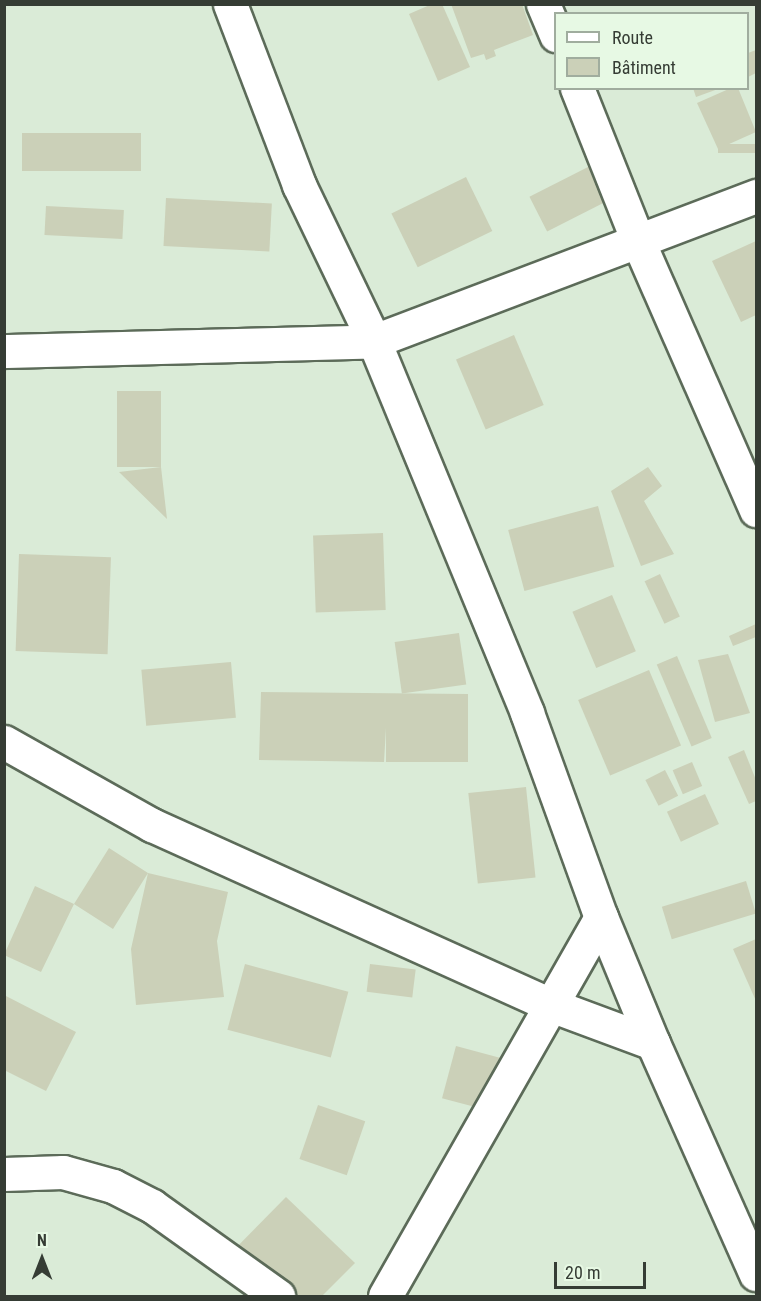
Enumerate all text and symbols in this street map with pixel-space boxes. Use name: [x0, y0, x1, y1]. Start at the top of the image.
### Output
legend: [554, 12, 749, 90]
text: Route: [612, 27, 653, 48]
text: Bâtiment: [612, 57, 676, 78]
north arrow: [12, 1229, 72, 1289]
text: N: [37, 1231, 47, 1250]
scale bar: [557, 1250, 648, 1288]
text: 20 m: [565, 1262, 600, 1283]

